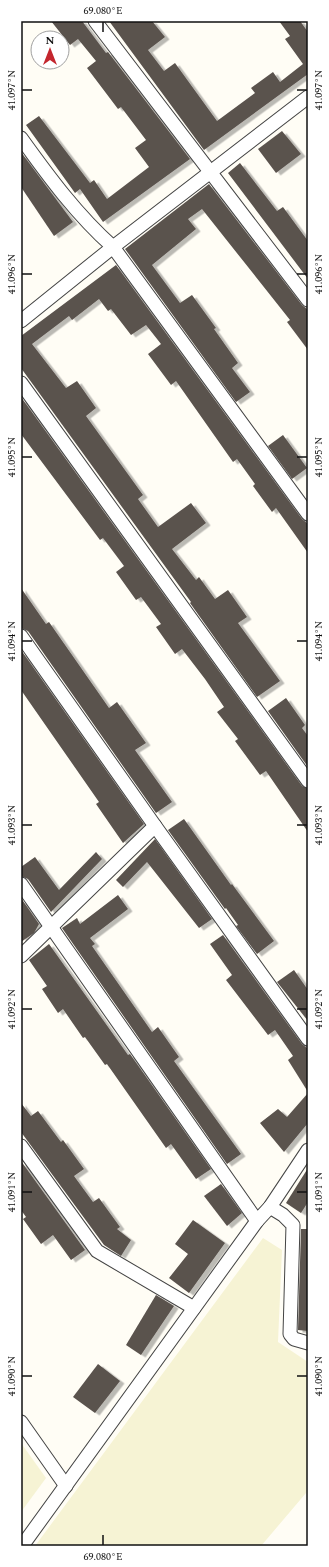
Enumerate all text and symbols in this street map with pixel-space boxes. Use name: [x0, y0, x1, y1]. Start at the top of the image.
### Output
text: 69.080°E: [83, 3, 123, 19]
north arrow: [30, 30, 70, 70]
text: N: [46, 32, 55, 49]
text: 41.097°N: [4, 70, 20, 110]
text: 41.097°N: [311, 70, 327, 110]
text: 41.096°N: [4, 254, 20, 294]
text: 41.096°N: [311, 254, 327, 294]
text: 41.095°N: [4, 437, 20, 477]
text: 41.095°N: [311, 437, 327, 477]
text: 41.094°N: [4, 621, 20, 661]
text: 41.094°N: [311, 621, 327, 661]
text: 41.093°N: [4, 805, 20, 845]
text: 41.093°N: [311, 805, 327, 845]
text: 41.092°N: [4, 989, 20, 1029]
text: 41.092°N: [311, 989, 327, 1029]
text: 41.091°N: [4, 1172, 20, 1212]
text: 41.091°N: [311, 1172, 327, 1212]
text: 41.090°N: [4, 1356, 20, 1396]
text: 41.090°N: [311, 1356, 327, 1396]
text: 69.080°E: [83, 1549, 123, 1565]

